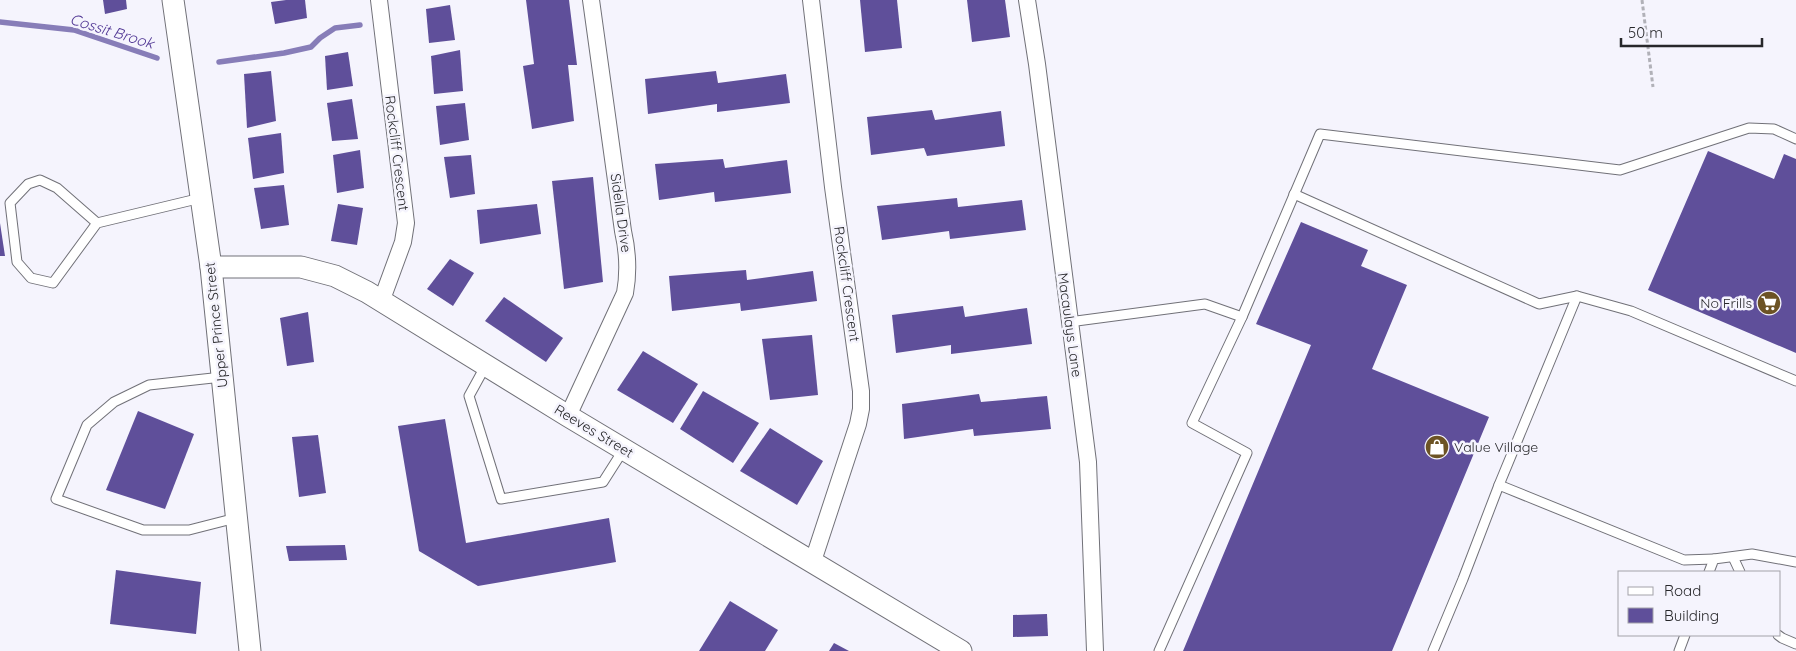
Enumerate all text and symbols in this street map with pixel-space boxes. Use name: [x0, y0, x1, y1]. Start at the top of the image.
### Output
water label: Cossit Brook: [68, 9, 158, 53]
scale bar: [1621, 15, 1762, 47]
text: 50 m: [1628, 23, 1663, 42]
street label: Rockcliff Crescent: [381, 94, 413, 212]
street label: Sidella Drive: [607, 172, 635, 254]
street label: Rockcliff Crescent: [830, 225, 864, 343]
street label: Upper Prince Street: [200, 261, 232, 389]
street label: Macaulays Lane: [1054, 272, 1086, 379]
supermarket icon: No Frills: [1756, 290, 1782, 316]
place label: No Frills: [1700, 294, 1752, 312]
street label: Reeves Street: [551, 400, 637, 462]
shop icon: Value Village: [1424, 434, 1450, 460]
place label: Value Village: [1454, 438, 1538, 456]
legend: [1618, 571, 1781, 636]
text: Road: [1664, 581, 1701, 600]
text: Building: [1664, 606, 1719, 625]

